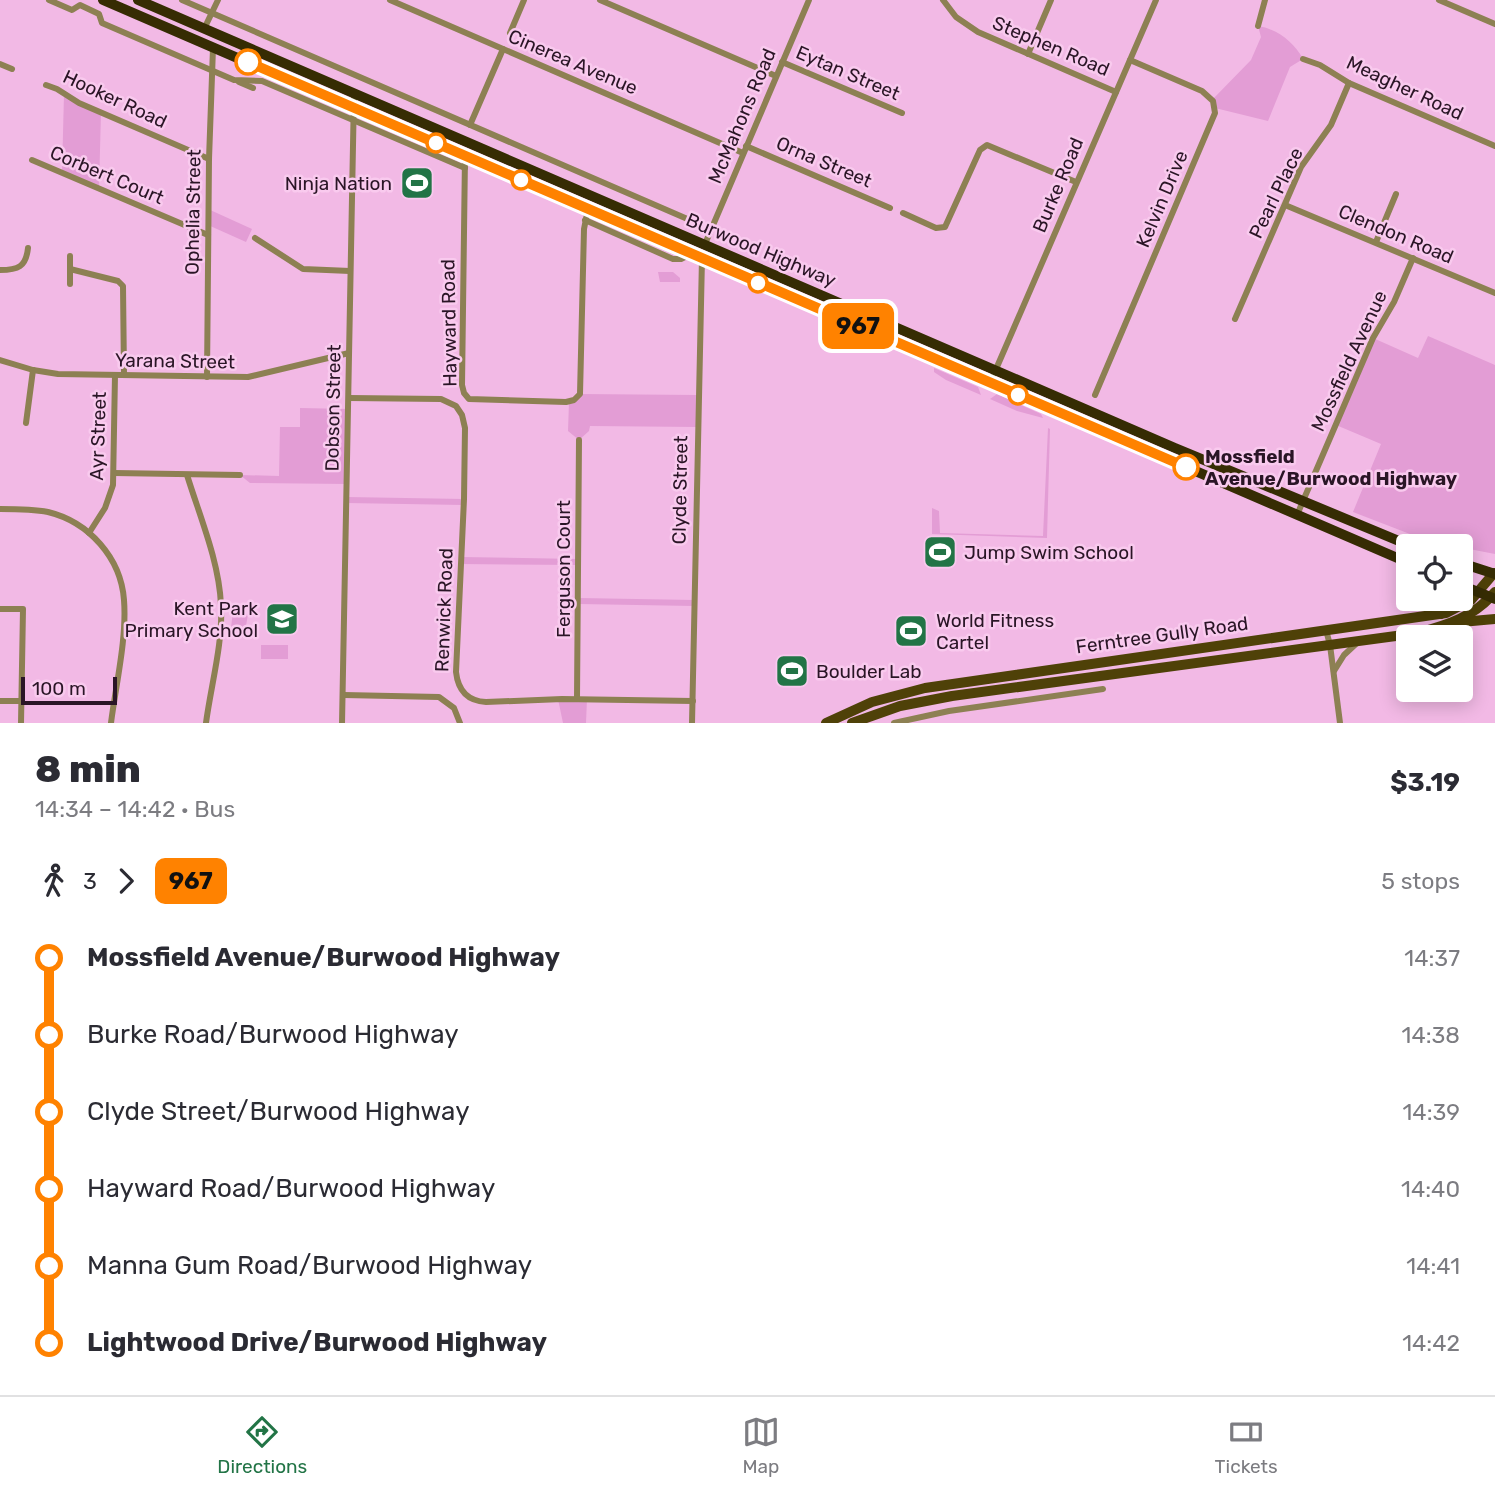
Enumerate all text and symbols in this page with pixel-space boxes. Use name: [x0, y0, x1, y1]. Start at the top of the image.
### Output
street label: Stephen Road: [989, 11, 1113, 81]
street label: Cinerea Avenue: [505, 24, 641, 100]
street label: Eytan Street: [793, 41, 904, 105]
street label: McMahons Road: [703, 45, 781, 187]
unlabelled marker: [235, 49, 261, 75]
street label: Meagher Road: [1343, 51, 1467, 125]
street label: Hooker Road: [59, 65, 171, 133]
street label: Orna Street: [773, 132, 876, 193]
unlabelled marker: [426, 133, 446, 153]
street label: Burke Road: [1028, 134, 1088, 236]
street label: Corbert Court: [46, 141, 168, 210]
street label: Pearl Place: [1244, 144, 1308, 242]
street label: Kelvin Drive: [1131, 147, 1193, 251]
street label: Ophelia Street: [180, 148, 206, 275]
sports icon: Ninja Nation: [398, 164, 436, 202]
unlabelled marker: [511, 170, 531, 190]
place label: Ninja Nation: [285, 172, 392, 195]
street label: Clendon Road: [1335, 199, 1457, 269]
street label: Burwood Highway: [683, 208, 839, 292]
street label: Hayward Road: [436, 259, 462, 387]
unlabelled marker: [748, 273, 768, 293]
street label: Mossfield Avenue: [1306, 287, 1392, 435]
line badge: 967: [818, 303, 898, 349]
text: 967: [836, 312, 880, 340]
street label: Dobson Street: [320, 344, 346, 472]
street label: Yarana Street: [115, 348, 236, 374]
unlabelled marker: [1008, 385, 1028, 405]
street label: Ayr Street: [85, 391, 111, 481]
street label: Clyde Street: [668, 435, 692, 545]
place label: Mossfield Avenue/Burwood Highway: [1205, 445, 1458, 490]
marker: Mossfield Avenue/Burwood Highway: [1173, 454, 1199, 480]
street label: Ferguson Court: [552, 500, 575, 638]
sports icon: Jump Swim School: [921, 533, 959, 571]
map controls: [1396, 534, 1473, 702]
button: locate: [1396, 534, 1473, 611]
place label: Jump Swim School: [964, 541, 1134, 564]
street label: Renwick Road: [430, 548, 458, 672]
place label: Kent Park Primary School: [124, 597, 258, 642]
school or university icon: Kent Park Primary School: [263, 600, 301, 638]
place label: World Fitness Cartel: [936, 609, 1054, 654]
sports icon: World Fitness Cartel: [892, 612, 930, 650]
street label: Ferntree Gully Road: [1074, 612, 1250, 658]
button: layers: [1396, 625, 1473, 702]
sports icon: Boulder Lab: [773, 652, 811, 690]
place label: Boulder Lab: [816, 660, 922, 683]
scale bar: [21, 674, 117, 706]
text: 100 m: [32, 677, 86, 700]
text: 8 min: [35, 746, 141, 792]
text: $3.19: [1390, 767, 1460, 798]
text: 14:34 – 14:42 · Bus: [35, 795, 235, 823]
icon: walk: [35, 862, 73, 900]
icon: forward: [107, 862, 145, 900]
text: 3: [83, 867, 97, 895]
text: 967: [169, 867, 213, 895]
text: 5 stops: [1381, 867, 1460, 895]
text: Mossfield Avenue/Burwood Highway: [87, 942, 560, 973]
text: 14:37: [1404, 944, 1460, 972]
text: Burke Road/Burwood Highway: [87, 1019, 459, 1050]
text: 14:38: [1402, 1021, 1460, 1049]
text: Clyde Street/Burwood Highway: [87, 1096, 469, 1127]
text: 14:39: [1403, 1098, 1460, 1126]
text: Hayward Road/Burwood Highway: [87, 1173, 495, 1204]
text: 14:40: [1401, 1175, 1460, 1203]
text: Manna Gum Road/Burwood Highway: [87, 1250, 532, 1281]
text: 14:41: [1406, 1252, 1460, 1280]
text: Lightwood Drive/Burwood Highway: [87, 1327, 547, 1358]
text: 14:42: [1402, 1329, 1460, 1357]
tab: Directions: [217, 1413, 307, 1478]
tab: Map: [742, 1413, 780, 1478]
tab: Tickets: [1215, 1413, 1278, 1478]

